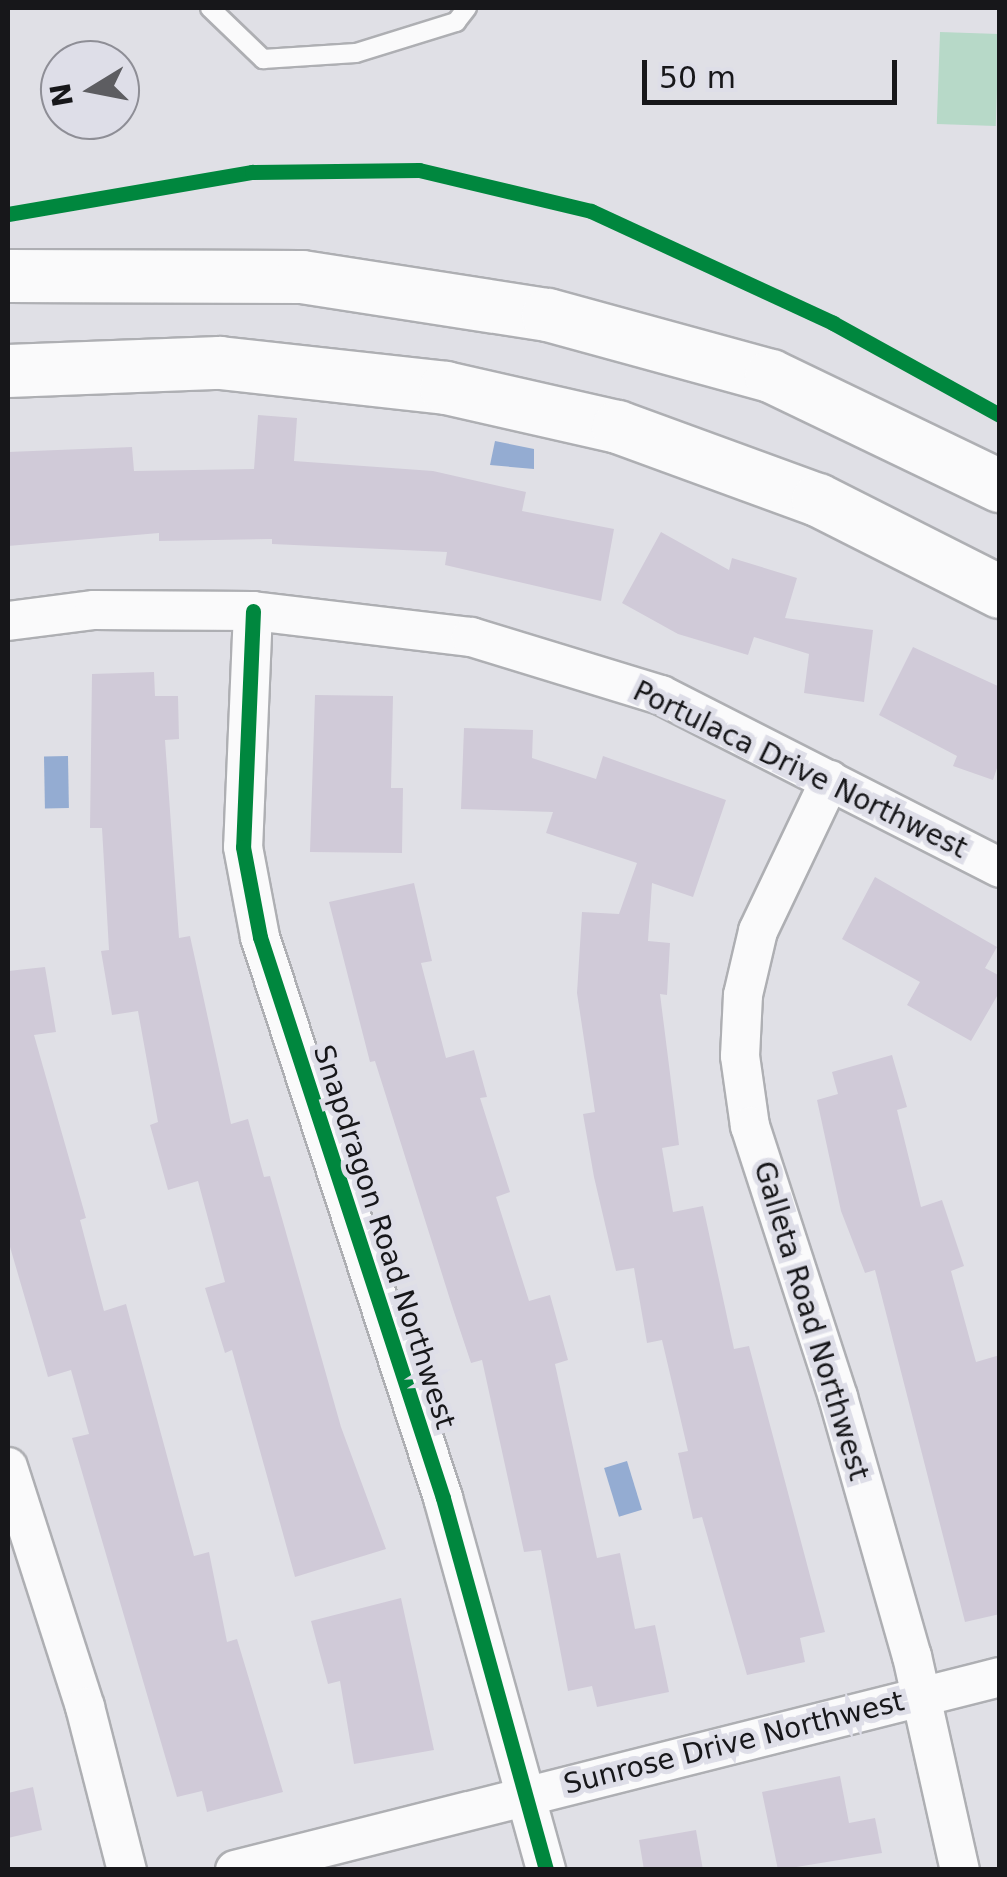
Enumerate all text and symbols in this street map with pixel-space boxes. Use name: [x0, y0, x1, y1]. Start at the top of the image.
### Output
north arrow: [40, 40, 140, 140]
scale bar: [647, 40, 902, 102]
text: 50 m: [659, 60, 736, 95]
text: N: [44, 81, 80, 109]
street label: Portulaca Drive Northwest: [628, 674, 972, 866]
street label: Snapdragon Road Northwest: [306, 1041, 462, 1433]
street label: Galleta Road Northwest: [746, 1157, 876, 1485]
street label: Sunrose Drive Northwest: [560, 1684, 908, 1802]

